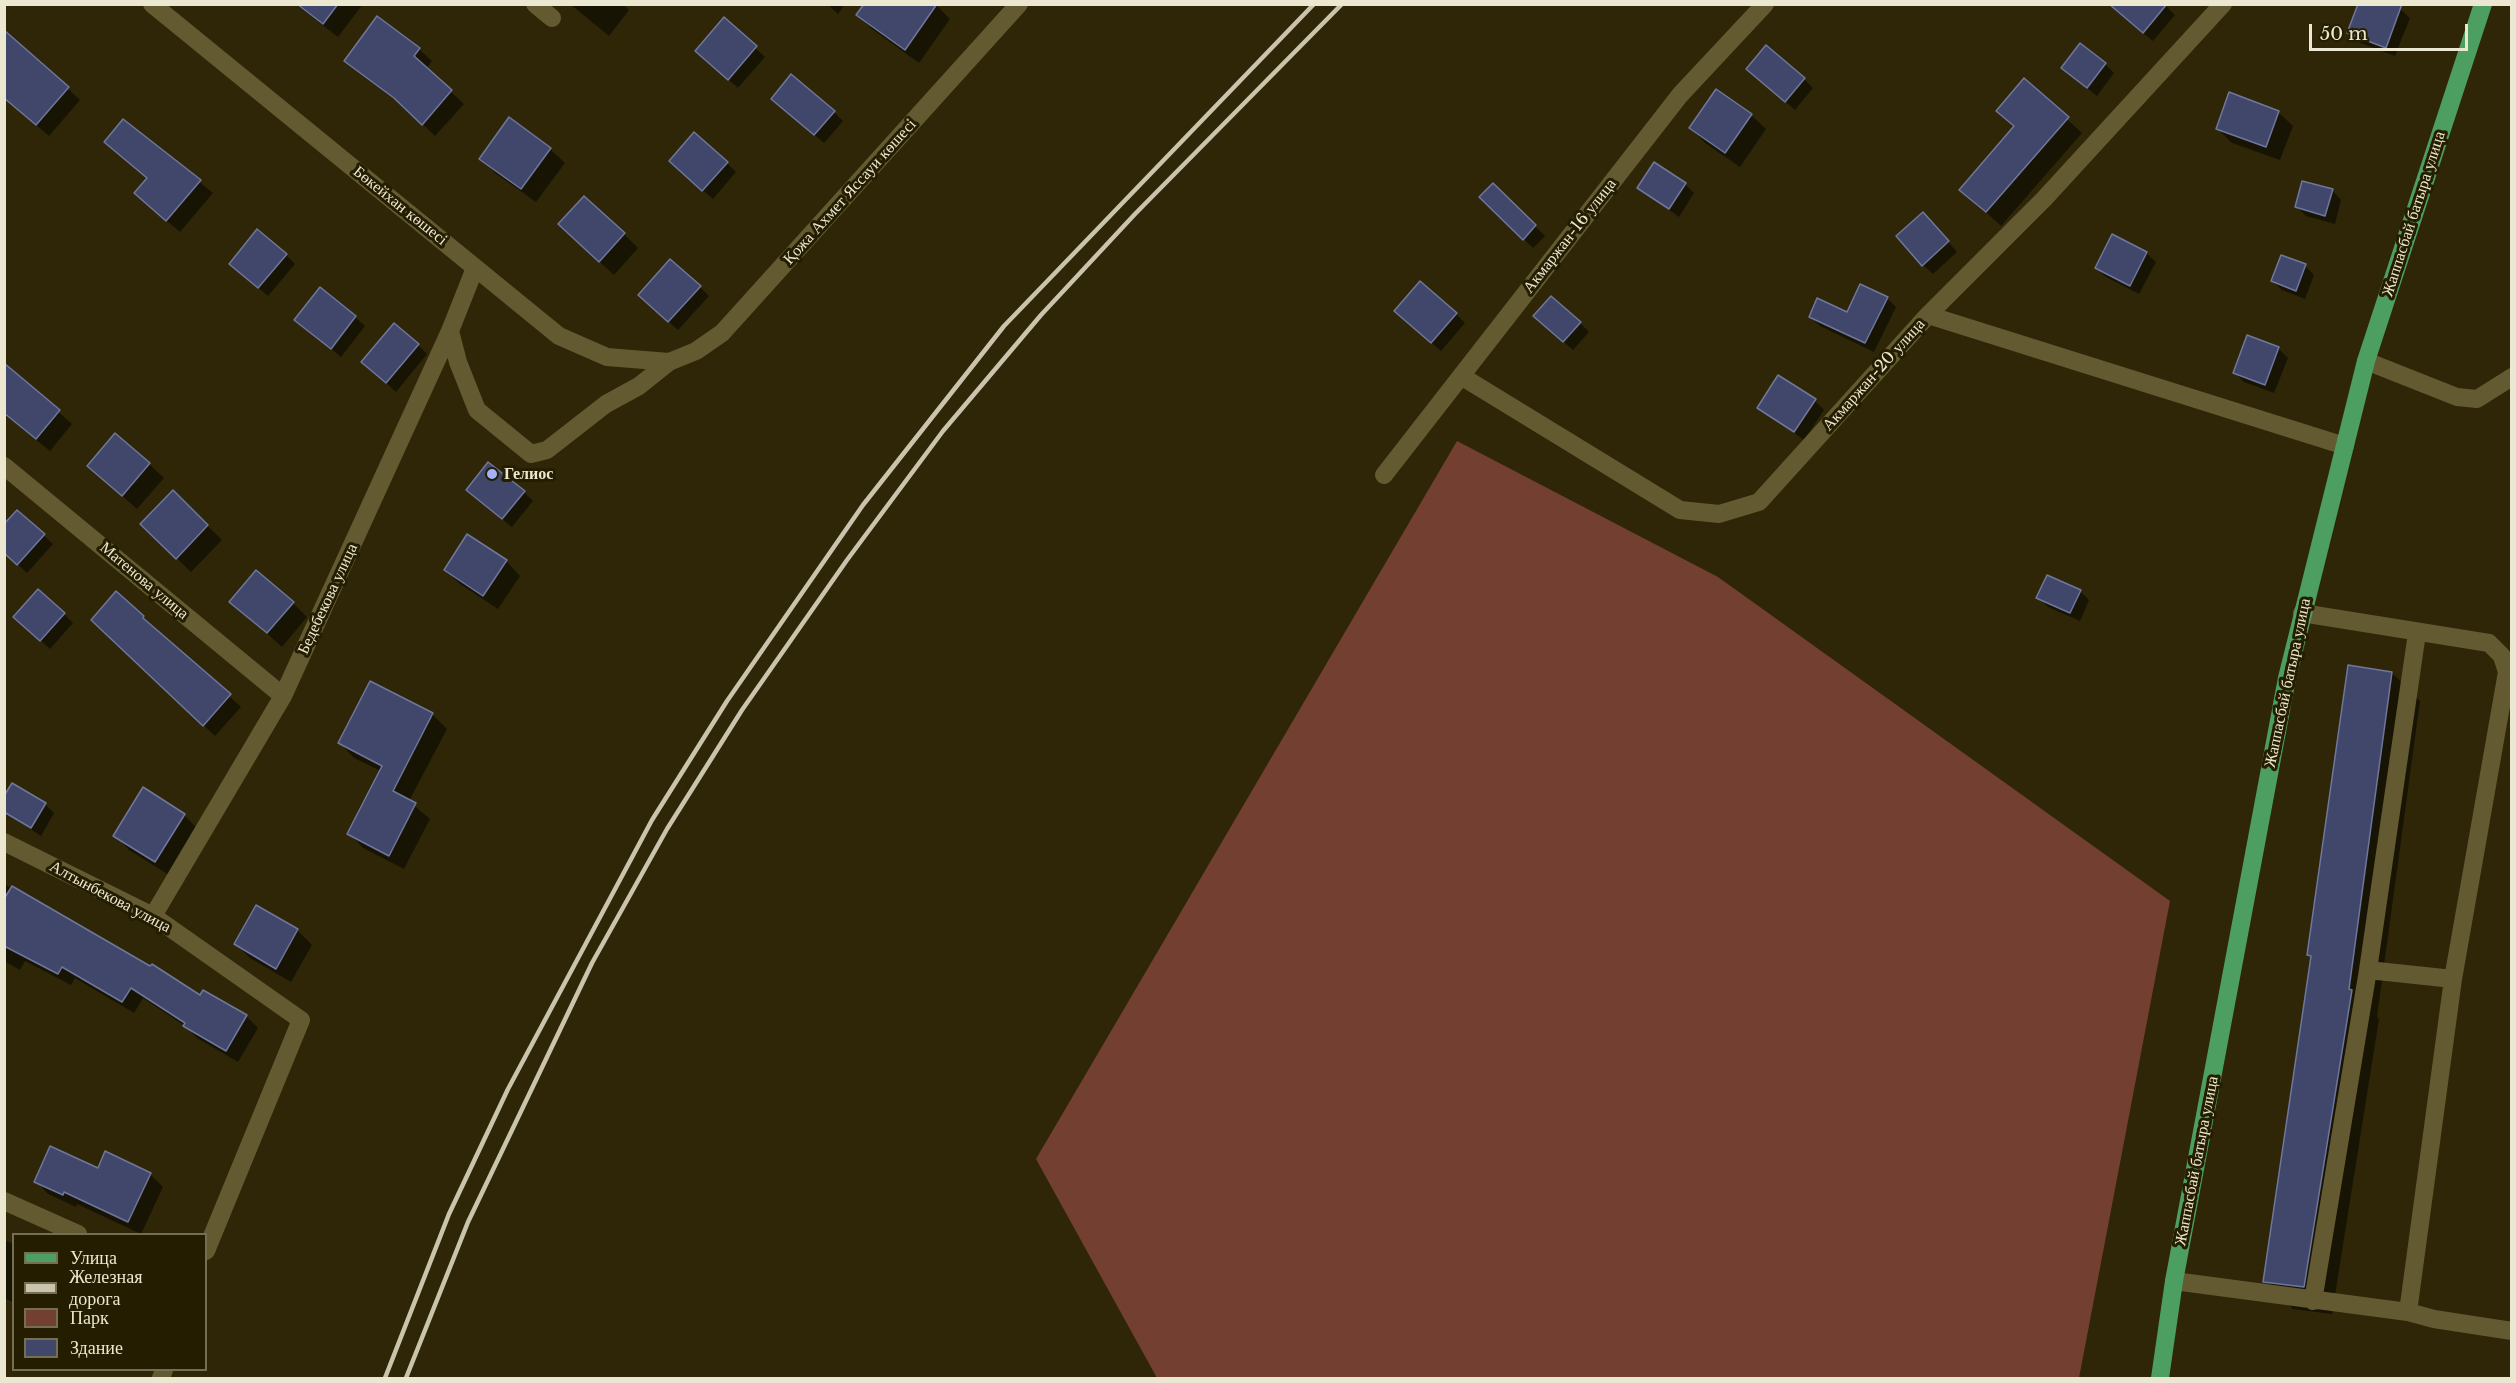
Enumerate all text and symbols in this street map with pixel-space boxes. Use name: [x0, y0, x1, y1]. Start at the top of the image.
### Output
scale bar: [2312, 12, 2471, 50]
text: 50 m: [2320, 23, 2368, 45]
street label: Қожа Ахмет Яссауи көшесі: [780, 115, 920, 269]
street label: Жаппасбай батыра улица: [2378, 129, 2450, 299]
street label: Бөкейхан көшесі: [349, 162, 451, 250]
street label: Акмаржан-16 улица: [1519, 175, 1621, 297]
street label: Акмаржан-20 улица: [1819, 315, 1929, 435]
place label: Гелиос: [504, 464, 553, 484]
marker: Гелиос: [485, 467, 499, 481]
street label: Матенова улица: [96, 538, 192, 624]
street label: Бедебекова улица: [294, 541, 362, 657]
street label: Жаппасбай батыра улица: [2261, 597, 2315, 769]
street label: Алтынбекова улица: [46, 857, 174, 937]
street label: Жаппасбай батыра улица: [2171, 1074, 2223, 1248]
legend: [12, 1233, 207, 1371]
text: Улица: [70, 1247, 117, 1269]
text: Железная дорога: [69, 1266, 142, 1310]
text: Парк: [70, 1307, 109, 1329]
text: Здание: [70, 1337, 123, 1359]

